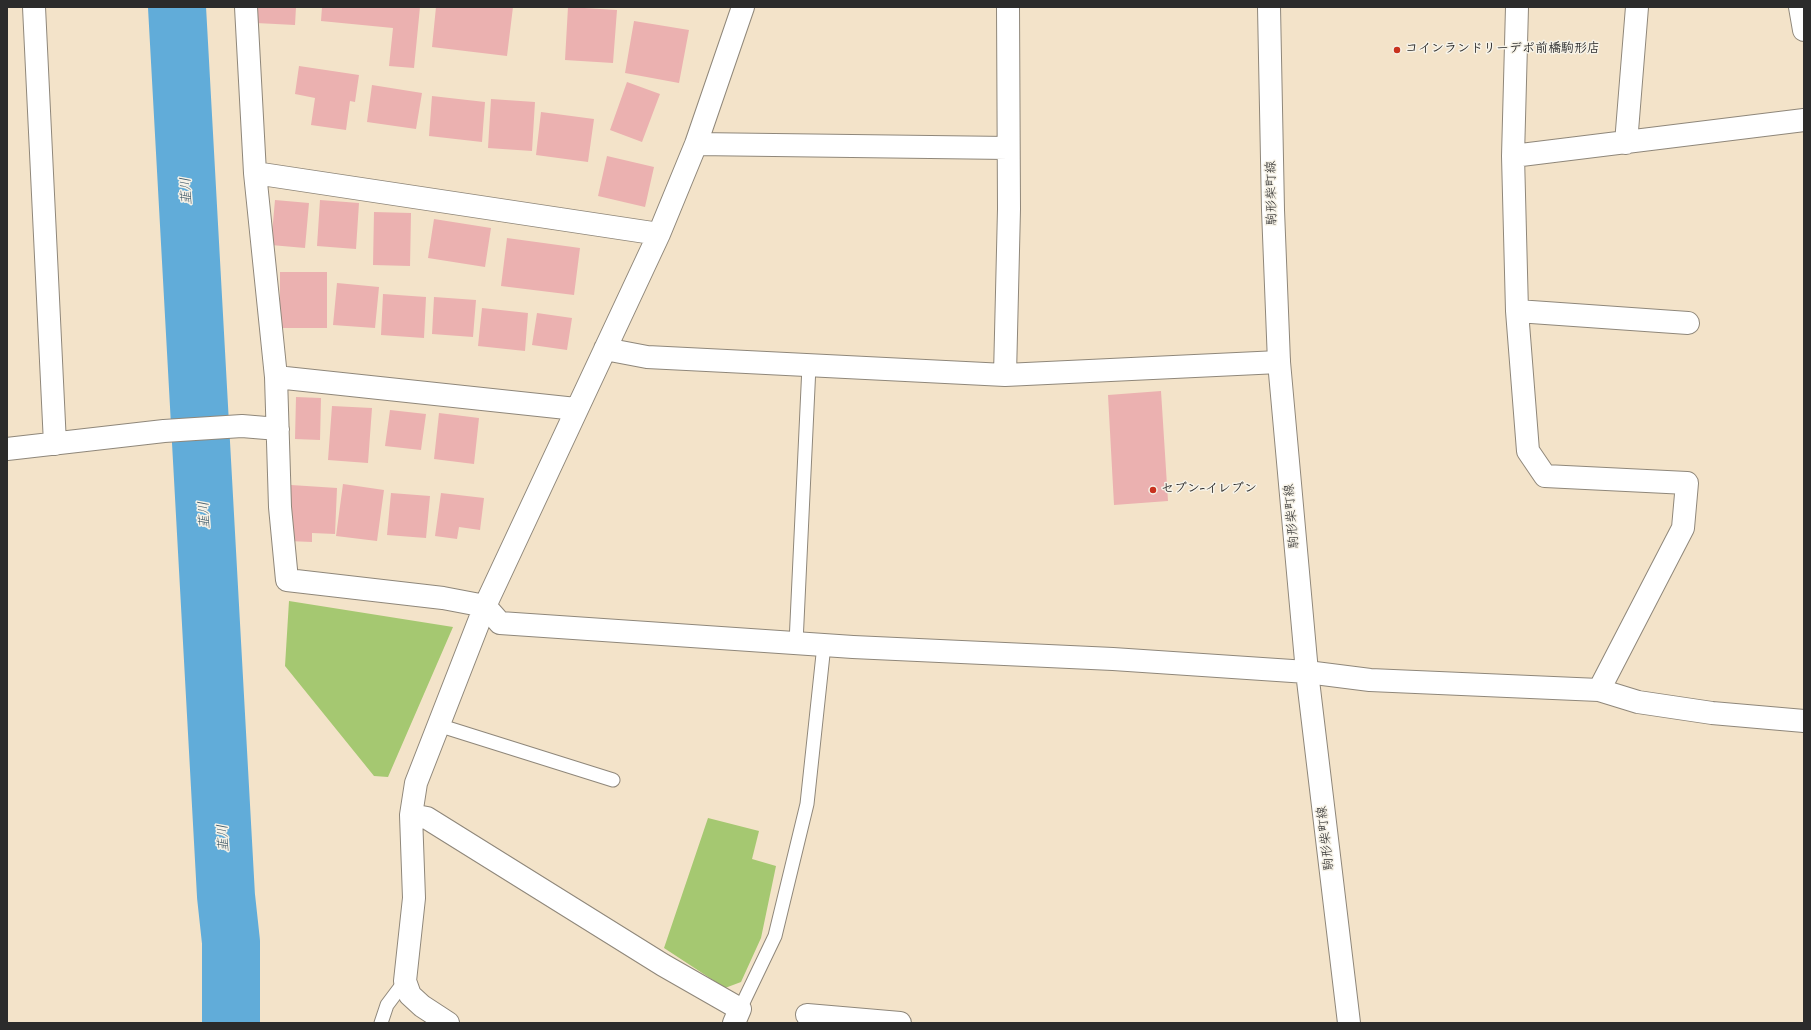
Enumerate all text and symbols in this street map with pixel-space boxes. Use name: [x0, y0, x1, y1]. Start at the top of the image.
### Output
place label: コインランドリーデポ前橋駒形店: [1405, 42, 1600, 58]
marker: コインランドリーデポ前橋駒形店: [1392, 45, 1402, 55]
street label: 駒形柴町線: [1265, 160, 1281, 226]
water label: 韮川: [179, 177, 197, 205]
place label: セブン-イレブン: [1161, 482, 1257, 498]
street label: 駒形柴町線: [1282, 483, 1304, 549]
marker: セブン-イレブン: [1148, 485, 1158, 495]
water label: 韮川: [197, 501, 215, 529]
street label: 駒形柴町線: [1315, 805, 1339, 871]
water label: 韮川: [216, 824, 234, 852]

